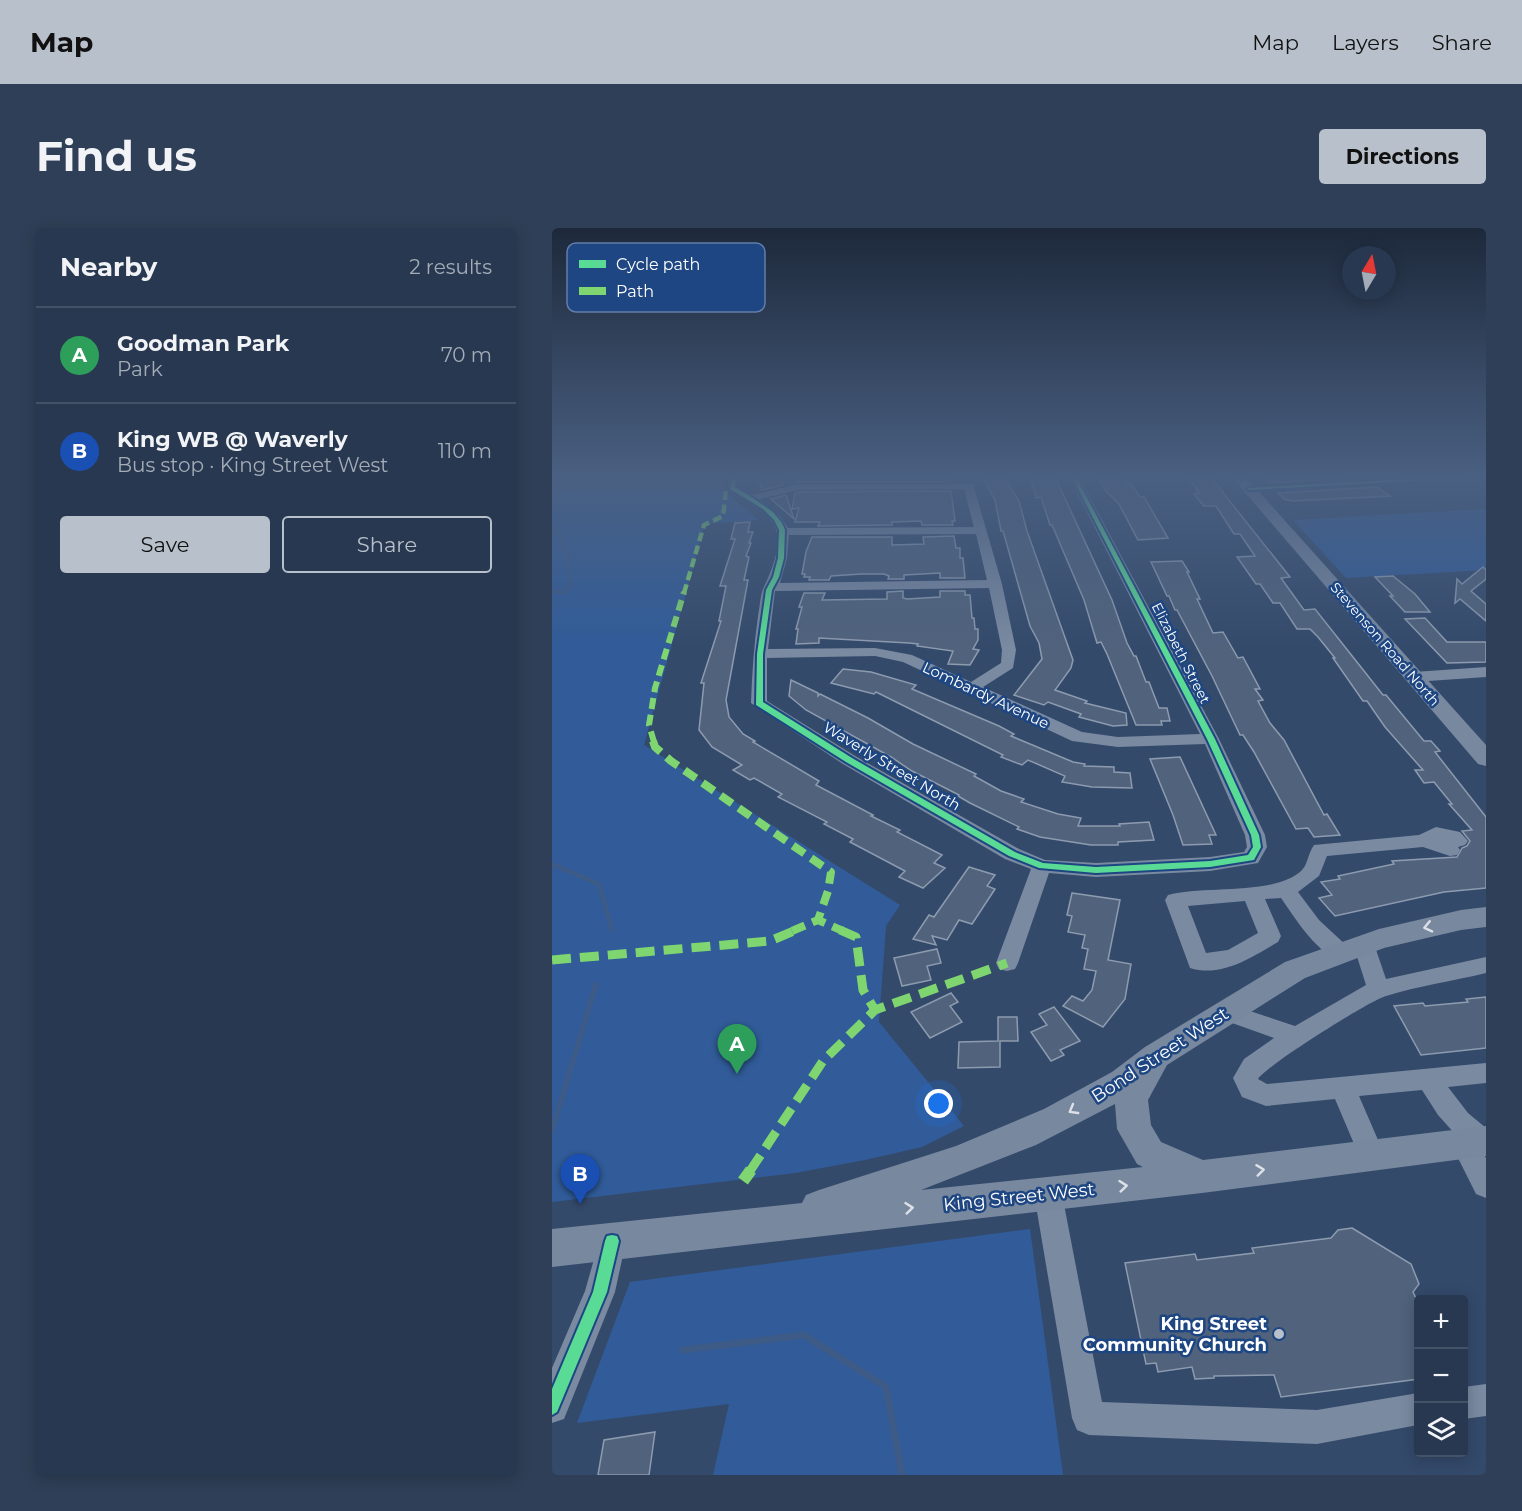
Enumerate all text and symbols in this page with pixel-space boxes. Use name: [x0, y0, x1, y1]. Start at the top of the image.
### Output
text: Map: [30, 25, 93, 59]
text: Map: [1252, 30, 1299, 55]
text: Layers: [1332, 30, 1399, 55]
text: Share: [1432, 30, 1492, 55]
button: Directions: [1319, 129, 1486, 184]
text: Find us: [36, 130, 197, 182]
legend: [567, 243, 765, 312]
north arrow: [1342, 246, 1396, 300]
text: Nearby: [60, 251, 157, 283]
text: 2 results: [409, 255, 492, 279]
text: Cycle path: [616, 255, 700, 274]
text: Path: [616, 282, 654, 301]
text: Goodman Park: [117, 330, 289, 357]
text: A: [72, 343, 87, 367]
text: 70 m: [441, 343, 492, 367]
text: Park: [117, 357, 163, 381]
text: King WB @ Waverly: [117, 426, 348, 453]
text: B: [72, 439, 87, 463]
text: 110 m: [438, 439, 492, 463]
text: Bus stop · King Street West: [117, 453, 389, 477]
button: Save: [60, 516, 270, 573]
button: Share: [282, 516, 492, 573]
street label: Stevenson Road North: [1326, 579, 1444, 709]
street label: Elizabeth Street: [1148, 599, 1214, 707]
street label: Lombardy Avenue: [920, 657, 1052, 733]
street label: Waverly Street North: [820, 717, 964, 815]
one-way arrow: [1424, 920, 1434, 933]
street label: Bond Street West: [1087, 1002, 1233, 1108]
pin: A: [718, 1024, 756, 1074]
your location: [924, 1089, 953, 1118]
one-way arrow: [1069, 1103, 1079, 1114]
pin: B: [561, 1154, 600, 1204]
one-way arrow: [1256, 1164, 1265, 1177]
street label: King Street West: [942, 1178, 1096, 1216]
one-way arrow: [1119, 1180, 1128, 1193]
one-way arrow: [904, 1203, 913, 1215]
map controls: [1414, 1295, 1468, 1457]
button: +: [1414, 1295, 1468, 1349]
place label: King Street Community Church: [1083, 1313, 1267, 1356]
marker: King Street Community Church: [1272, 1327, 1286, 1341]
button: −: [1414, 1349, 1468, 1403]
button: layers: [1414, 1403, 1468, 1457]

